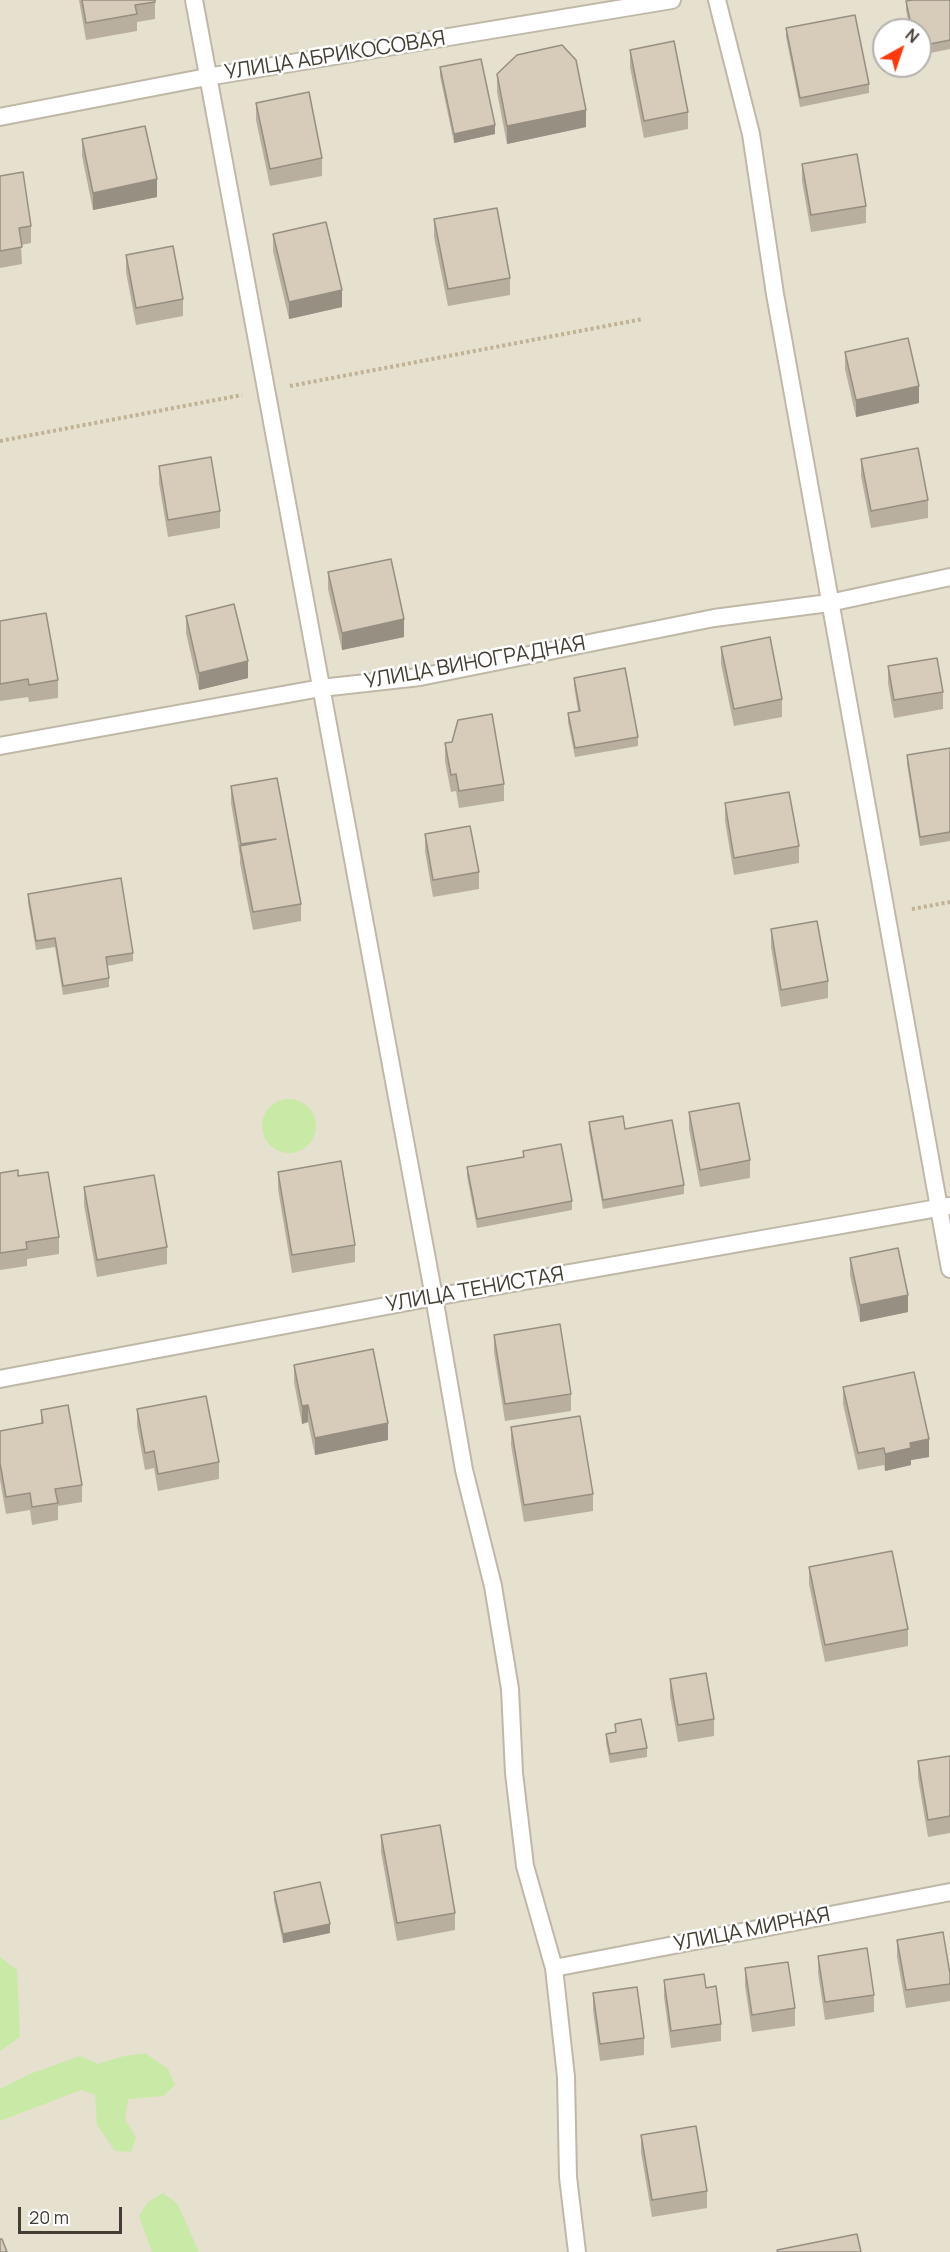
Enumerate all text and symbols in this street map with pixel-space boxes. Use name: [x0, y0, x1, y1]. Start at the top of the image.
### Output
north arrow: [872, 18, 932, 78]
text: N: [901, 24, 924, 48]
street label: УЛИЦА АБРИКОСОВАЯ: [223, 26, 447, 86]
street label: УЛИЦА ВИНОГРАДНАЯ: [363, 631, 587, 695]
street label: УЛИЦА ТЕНИСТАЯ: [384, 1262, 566, 1318]
street label: УЛИЦА МИРНАЯ: [672, 1902, 832, 1958]
scale bar: [21, 2195, 124, 2233]
text: 20 m: [29, 2205, 69, 2229]

